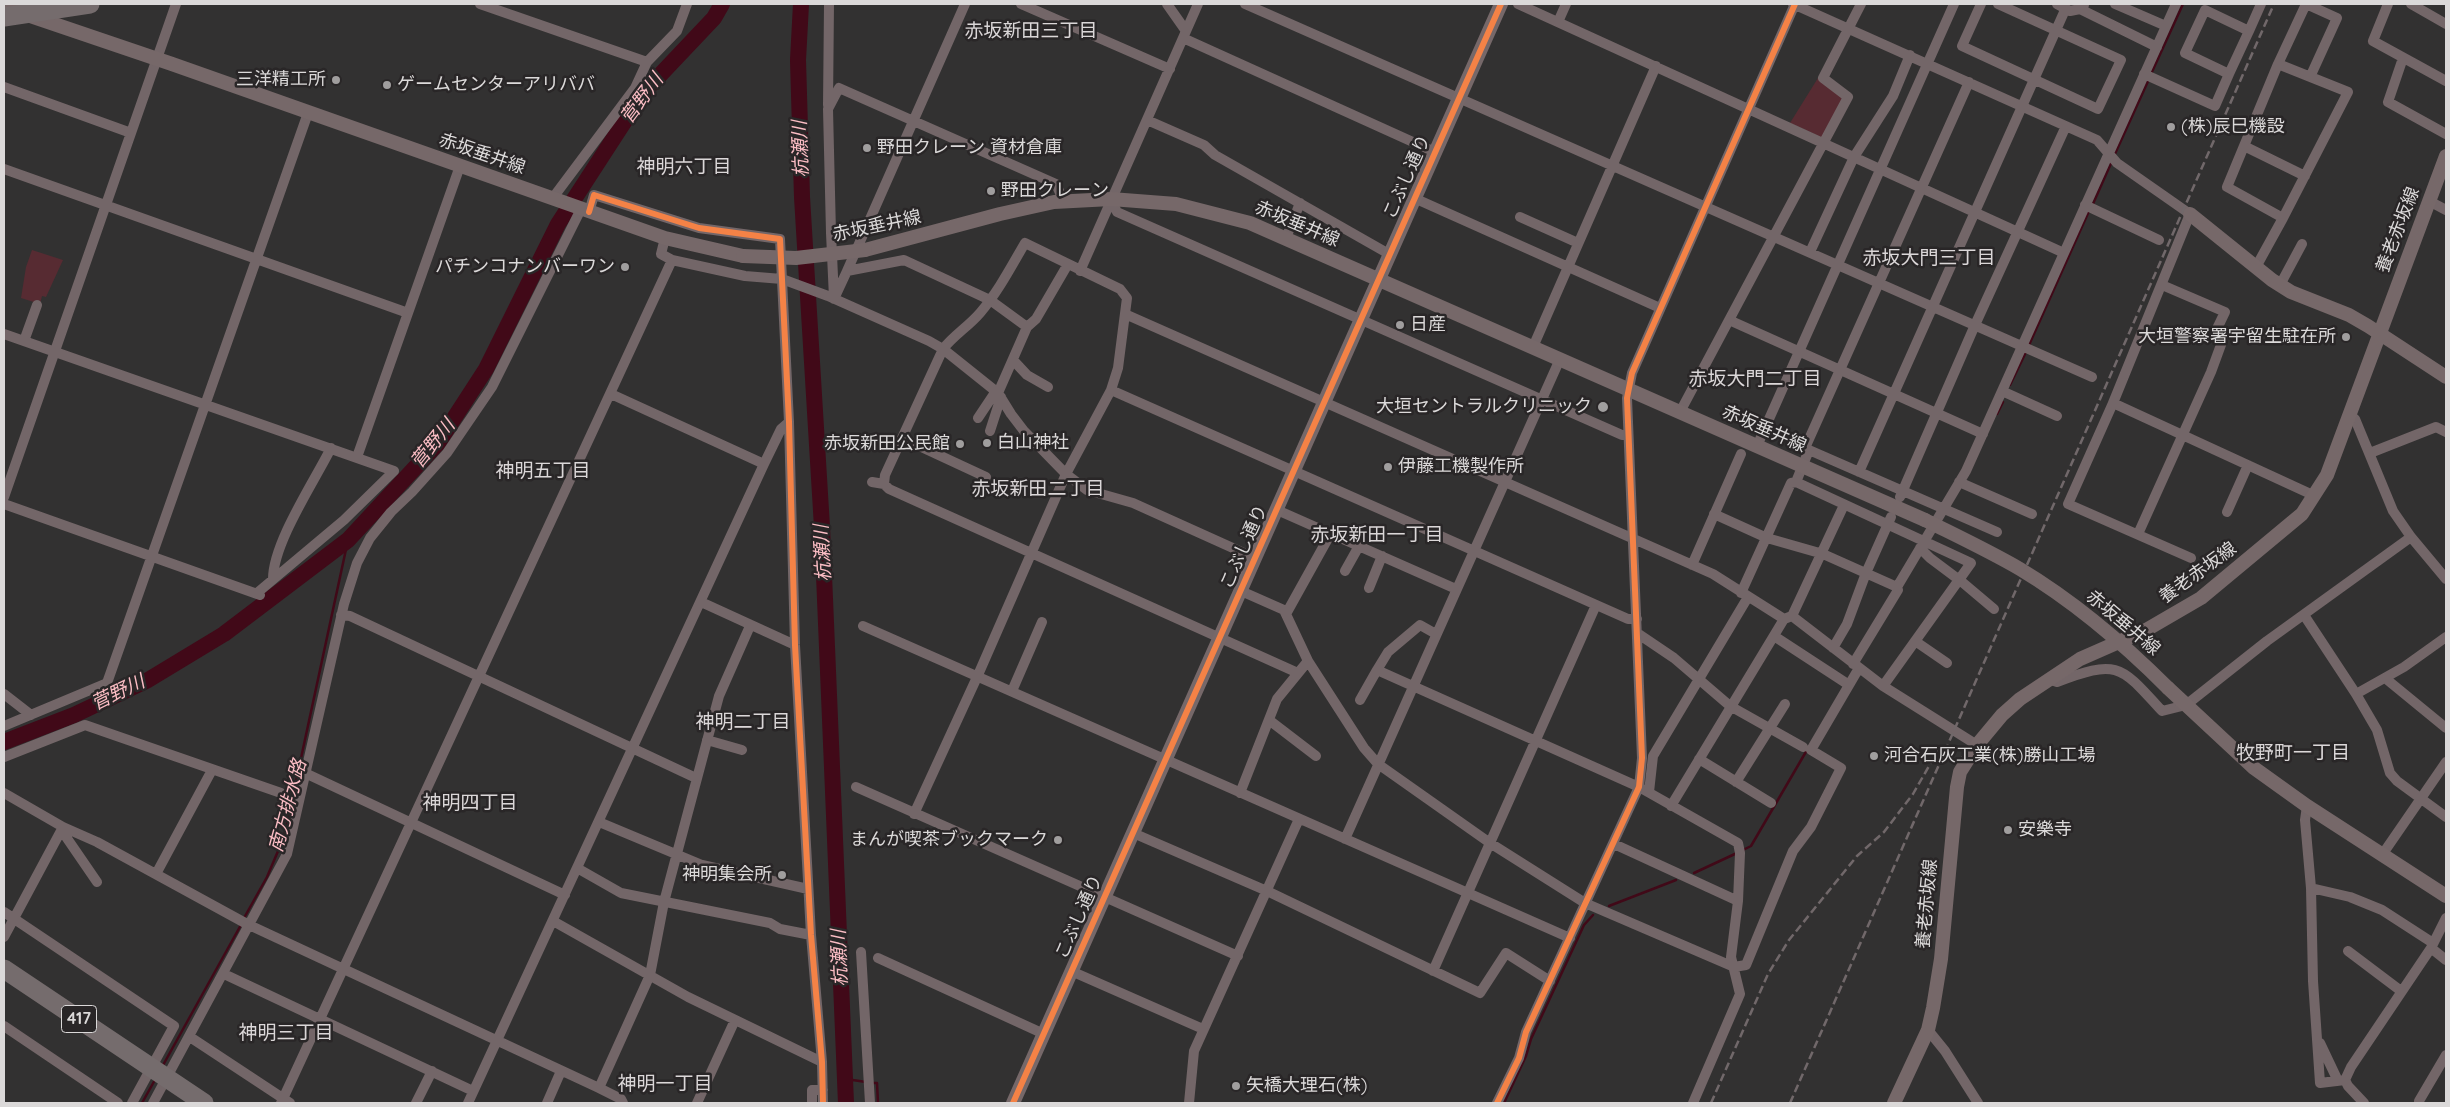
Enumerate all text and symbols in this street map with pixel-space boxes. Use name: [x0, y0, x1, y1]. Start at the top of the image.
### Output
district label: 赤坂新田三丁目: [965, 20, 1097, 42]
place label: 三洋精工所: [236, 69, 326, 91]
water label: 菅野川: [616, 69, 668, 129]
marker: 三洋精工所: [330, 74, 342, 86]
place label: ゲームセンターアリババ: [397, 74, 595, 96]
marker: ゲームセンターアリババ: [381, 79, 393, 91]
place label: (株)辰巳機設: [2181, 116, 2284, 138]
water label: 杭瀬川: [789, 120, 813, 178]
marker: (株)辰巳機設: [2165, 121, 2177, 133]
street label: 赤坂垂井線: [436, 129, 528, 179]
street label: こぶし通り: [1379, 131, 1435, 223]
place label: 野田クレーン 資材倉庫: [877, 137, 1062, 159]
marker: 野田クレーン 資材倉庫: [861, 142, 873, 154]
district label: 神明六丁目: [637, 156, 731, 178]
place label: 野田クレーン: [1001, 180, 1109, 202]
street label: 養老赤坂線: [2372, 184, 2424, 276]
marker: 野田クレーン: [985, 185, 997, 197]
street label: 赤坂垂井線: [1251, 196, 1343, 252]
street label: 赤坂垂井線: [831, 206, 923, 246]
district label: 赤坂大門三丁目: [1863, 247, 1995, 269]
place label: パチンコナンバーワン: [435, 256, 615, 278]
marker: パチンコナンバーワン: [619, 261, 631, 273]
place label: 日産: [1410, 314, 1446, 336]
marker: 日産: [1394, 319, 1406, 331]
place label: 大垣警察署宇留生駐在所: [2138, 326, 2336, 348]
marker: 大垣警察署宇留生駐在所: [2340, 331, 2352, 343]
district label: 赤坂大門二丁目: [1689, 368, 1821, 390]
place label: 大垣セントラルクリニック: [1376, 396, 1592, 418]
marker: 大垣セントラルクリニック: [1596, 400, 1610, 414]
street label: 赤坂垂井線: [1718, 401, 1810, 457]
water label: 菅野川: [406, 415, 460, 473]
place label: 白山神社: [997, 432, 1069, 454]
place label: 赤坂新田公民館: [824, 433, 950, 455]
marker: 白山神社: [981, 437, 993, 449]
marker: 赤坂新田公民館: [954, 438, 966, 450]
place label: 伊藤工機製作所: [1398, 456, 1524, 478]
district label: 神明五丁目: [496, 460, 590, 482]
marker: 伊藤工機製作所: [1382, 461, 1394, 473]
district label: 赤坂新田二丁目: [972, 478, 1104, 500]
street label: こぶし通り: [1216, 501, 1272, 593]
water label: 杭瀬川: [810, 524, 836, 582]
district label: 赤坂新田一丁目: [1311, 524, 1443, 546]
street label: 養老赤坂線: [2155, 538, 2241, 608]
street label: 赤坂垂井線: [2082, 586, 2164, 660]
water label: 菅野川: [87, 670, 149, 716]
district label: 神明二丁目: [696, 711, 790, 733]
district label: 牧野町一丁目: [2236, 742, 2350, 764]
place label: 河合石灰工業(株)勝山工場: [1884, 745, 2095, 767]
marker: 河合石灰工業(株)勝山工場: [1868, 750, 1880, 762]
water label: 南方排水路: [265, 757, 311, 855]
district label: 神明四丁目: [423, 792, 517, 814]
place label: 安樂寺: [2018, 819, 2072, 841]
marker: 安樂寺: [2002, 824, 2014, 836]
place label: まんが喫茶ブックマーク: [850, 829, 1048, 851]
marker: まんが喫茶ブックマーク: [1052, 834, 1064, 846]
street label: 養老赤坂線: [1912, 858, 1942, 950]
place label: 神明集会所: [682, 864, 772, 886]
marker: 神明集会所: [776, 869, 788, 881]
street label: こぶし通り: [1051, 871, 1107, 963]
water label: 杭瀬川: [828, 929, 852, 987]
road number: 417: [62, 1006, 96, 1032]
district label: 神明三丁目: [239, 1022, 333, 1044]
district label: 神明一丁目: [618, 1073, 712, 1095]
place label: 矢橋大理石(株): [1246, 1075, 1367, 1097]
marker: 矢橋大理石(株): [1230, 1080, 1242, 1092]

